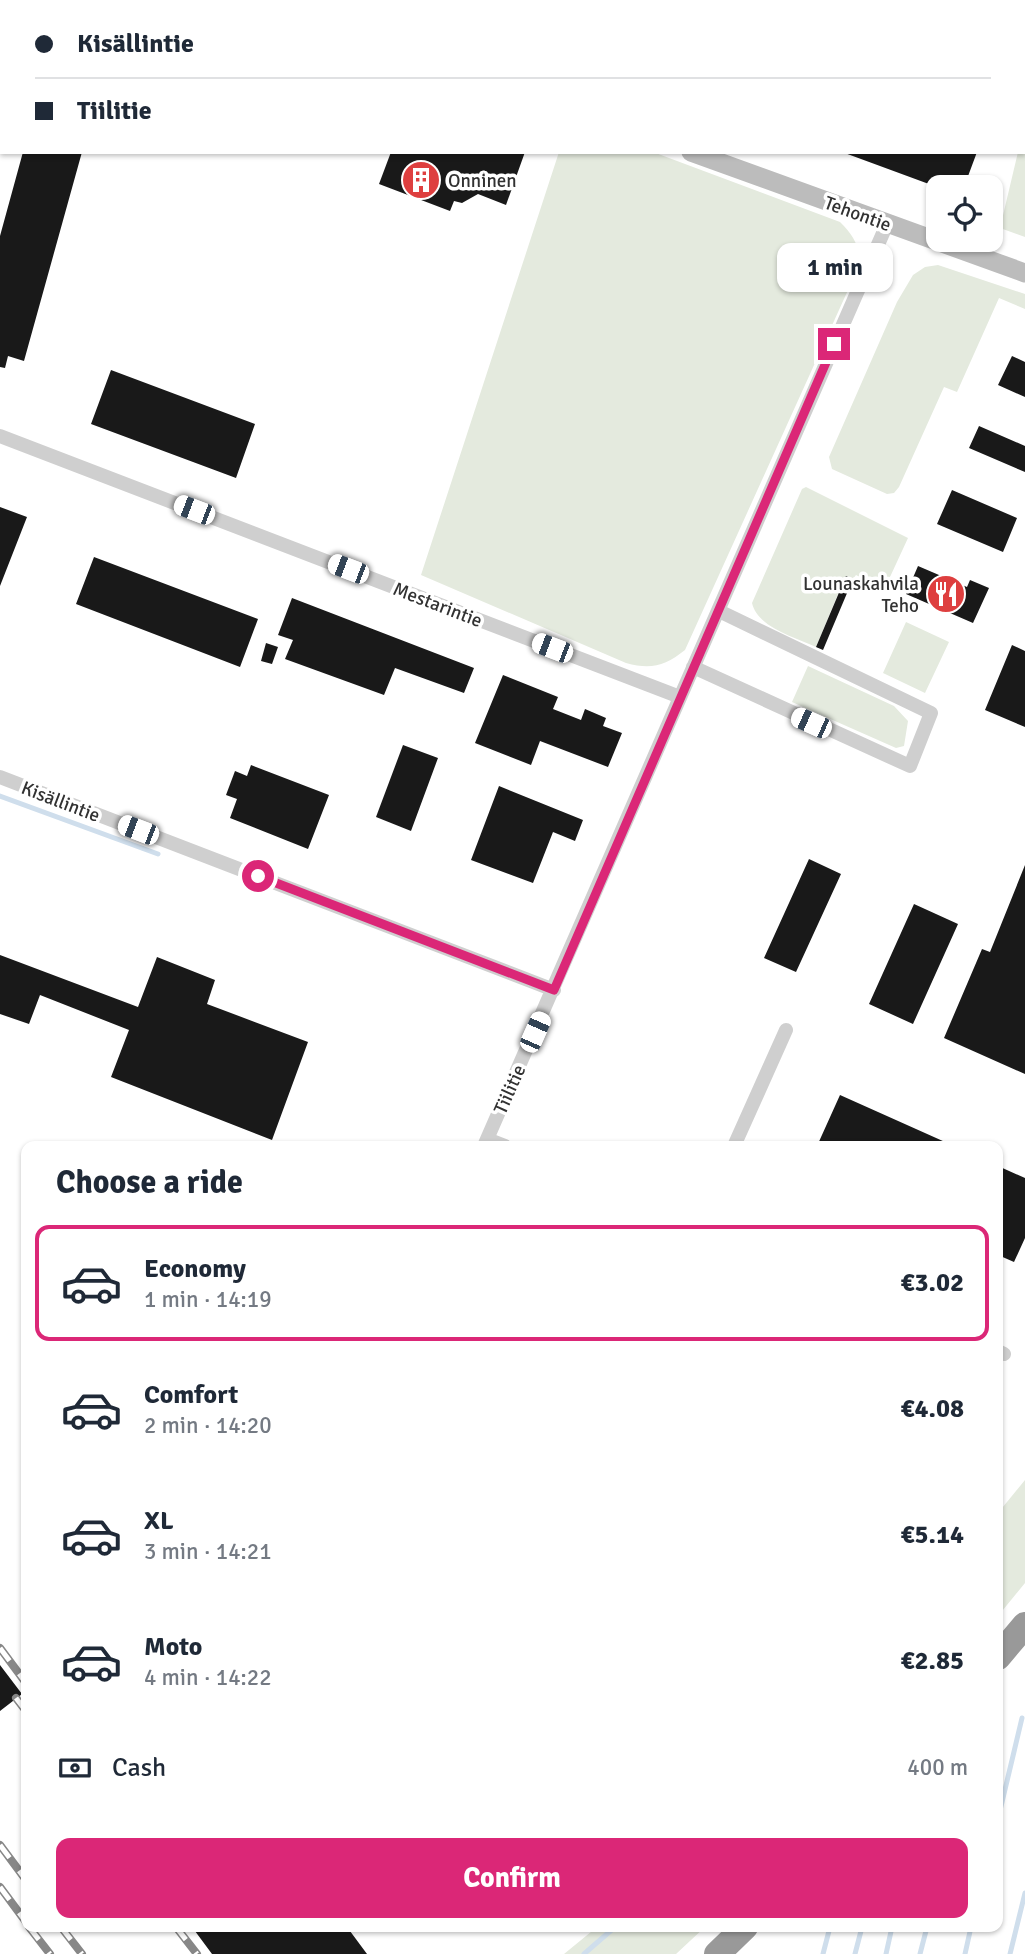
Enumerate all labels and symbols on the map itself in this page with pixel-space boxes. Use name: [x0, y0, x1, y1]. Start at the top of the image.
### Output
building icon: Onninen: [400, 159, 442, 201]
place label: Onninen: [448, 169, 517, 193]
street label: Tehontie: [821, 191, 894, 237]
callout: 1 min: [776, 243, 892, 292]
route end: [818, 328, 850, 360]
car: [171, 493, 218, 527]
car: [325, 552, 372, 586]
place label: Lounaskahvila Teho: [803, 572, 919, 618]
restaurant icon: Lounaskahvila Teho: [925, 573, 967, 615]
street label: Mestarintie: [390, 577, 486, 633]
car: [529, 631, 576, 665]
car: [788, 705, 835, 741]
street label: Kisällintie: [18, 776, 103, 828]
car: [115, 813, 162, 847]
route start: [242, 860, 274, 892]
car: [517, 1009, 554, 1055]
street label: Tiilitie: [488, 1061, 531, 1118]

